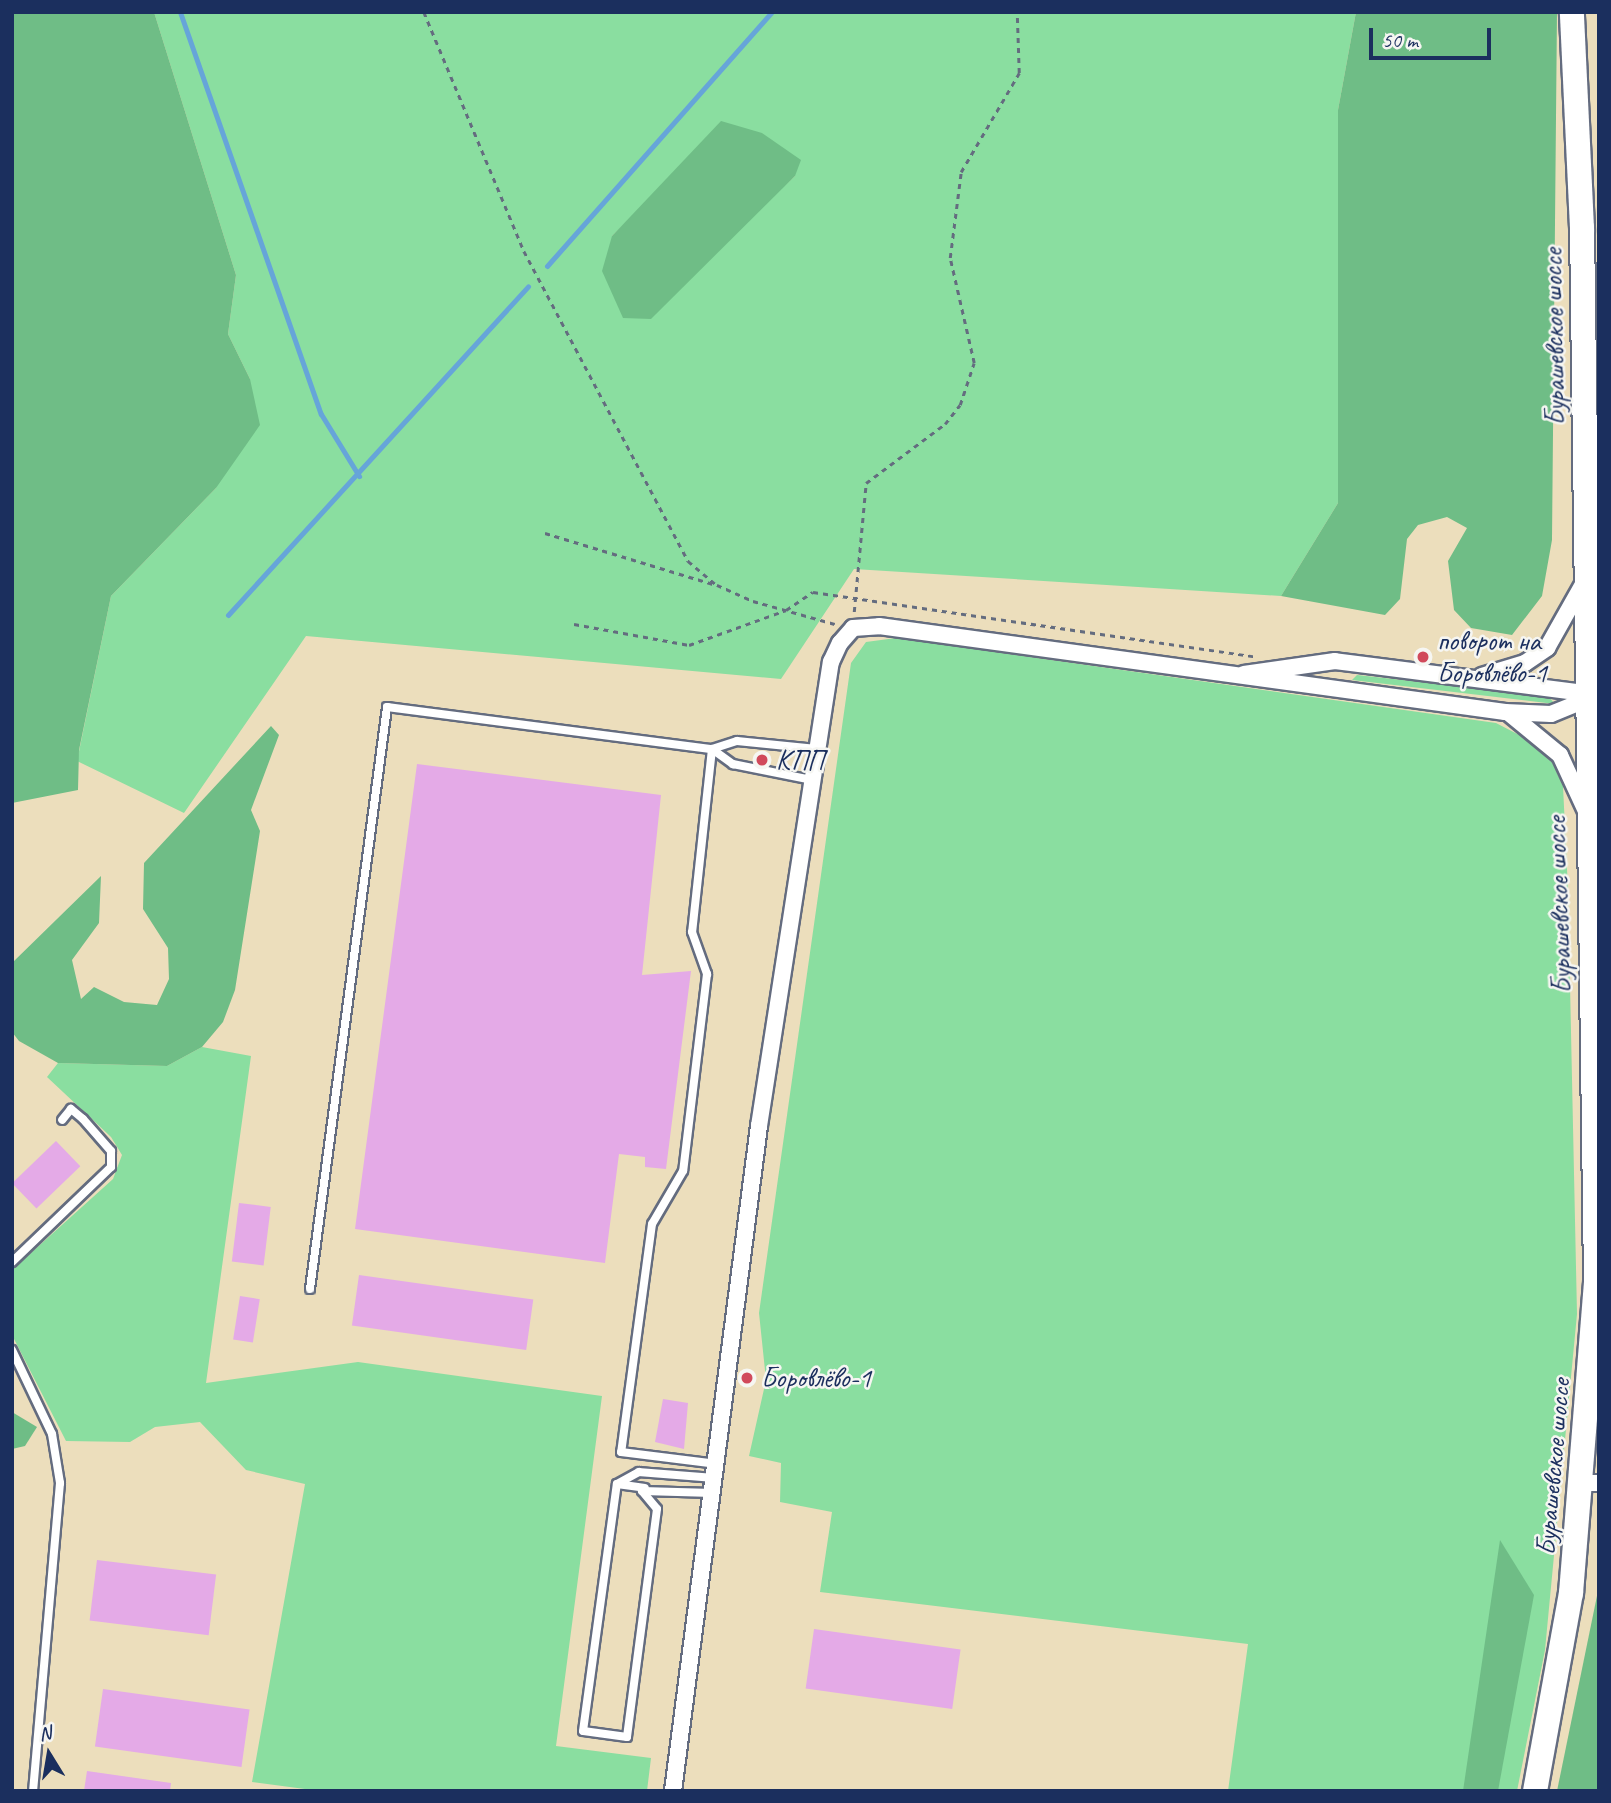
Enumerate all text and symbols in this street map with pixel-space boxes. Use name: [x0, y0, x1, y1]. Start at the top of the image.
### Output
scale bar: [1373, 14, 1496, 58]
text: 50 m: [1382, 27, 1418, 53]
street label: Бурашевское шоссе: [1536, 247, 1572, 427]
place label: поворот на Боровлёво-1: [1437, 624, 1547, 690]
marker: поворот на Боровлёво-1: [1415, 649, 1431, 665]
place label: КПП: [776, 743, 824, 777]
marker: КПП: [754, 752, 770, 768]
street label: Бурашевское шоссе: [1539, 815, 1579, 995]
place label: Боровлёво-1: [761, 1361, 871, 1395]
marker: Боровлёво-1: [739, 1370, 755, 1386]
street label: Бурашевское шоссе: [1528, 1376, 1578, 1558]
north arrow: [14, 1719, 84, 1789]
text: N: [37, 1720, 53, 1746]

